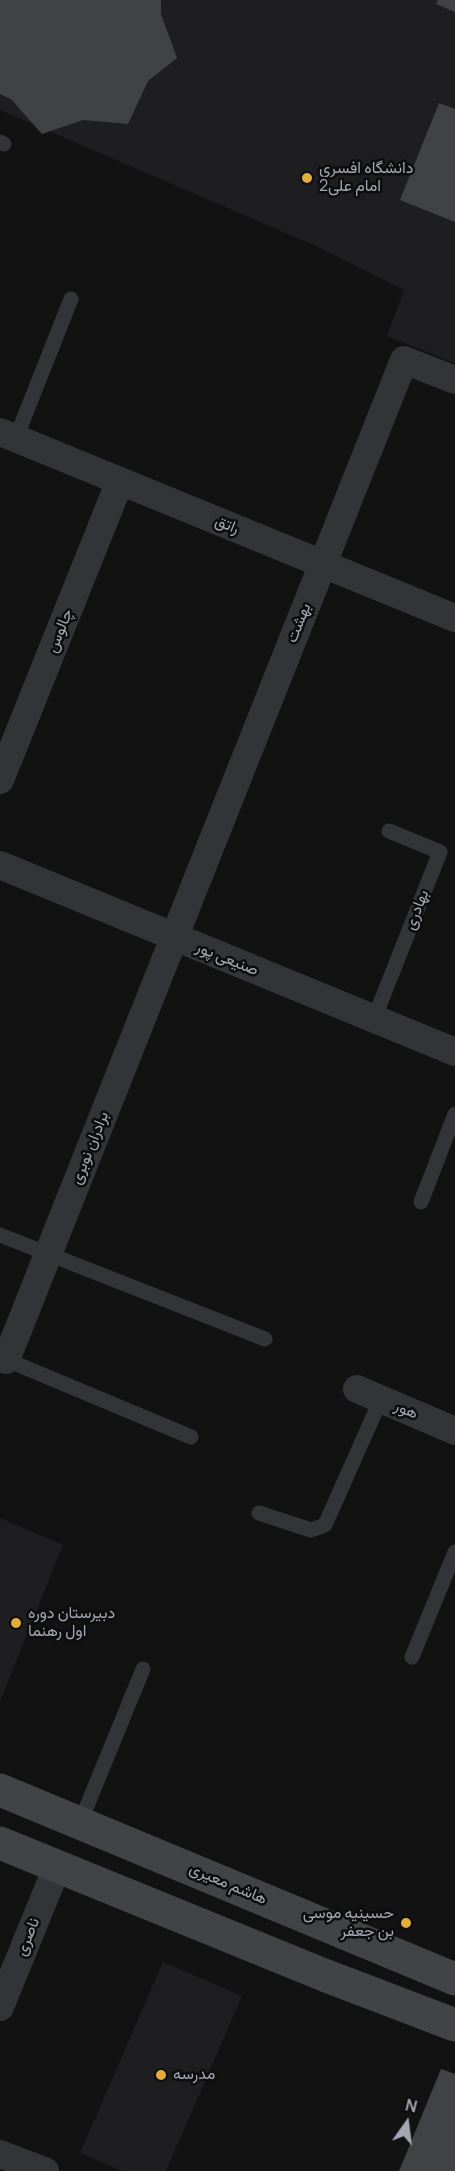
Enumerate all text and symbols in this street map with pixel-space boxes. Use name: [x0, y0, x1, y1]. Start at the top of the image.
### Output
place label: دانشگاه افسری امام علی2: [319, 159, 413, 197]
marker: دانشگاه افسری امام علی2: [300, 171, 314, 185]
street label: راتق: [212, 512, 242, 538]
street label: بهشت: [282, 600, 316, 646]
street label: چالوس: [43, 606, 77, 656]
street label: بهادری: [401, 887, 433, 933]
street label: صنیعی پور: [193, 938, 261, 980]
street label: برادران نوبری: [67, 1109, 113, 1187]
street label: هور: [391, 1397, 421, 1423]
place label: دبیرستان دوره اول رهنما: [28, 1604, 115, 1642]
marker: دبیرستان دوره اول رهنما: [9, 1616, 23, 1630]
street label: هاشم معیری: [186, 1859, 270, 1909]
place label: حسینیه موسی بن جعفر: [303, 1904, 394, 1942]
street label: ناصری: [12, 1915, 44, 1959]
marker: حسینیه موسی بن جعفر: [399, 1916, 413, 1930]
place label: مدرسه: [173, 2065, 215, 2085]
marker: مدرسه: [154, 2068, 168, 2082]
north arrow: [377, 2093, 437, 2153]
text: N: [403, 2093, 420, 2118]

